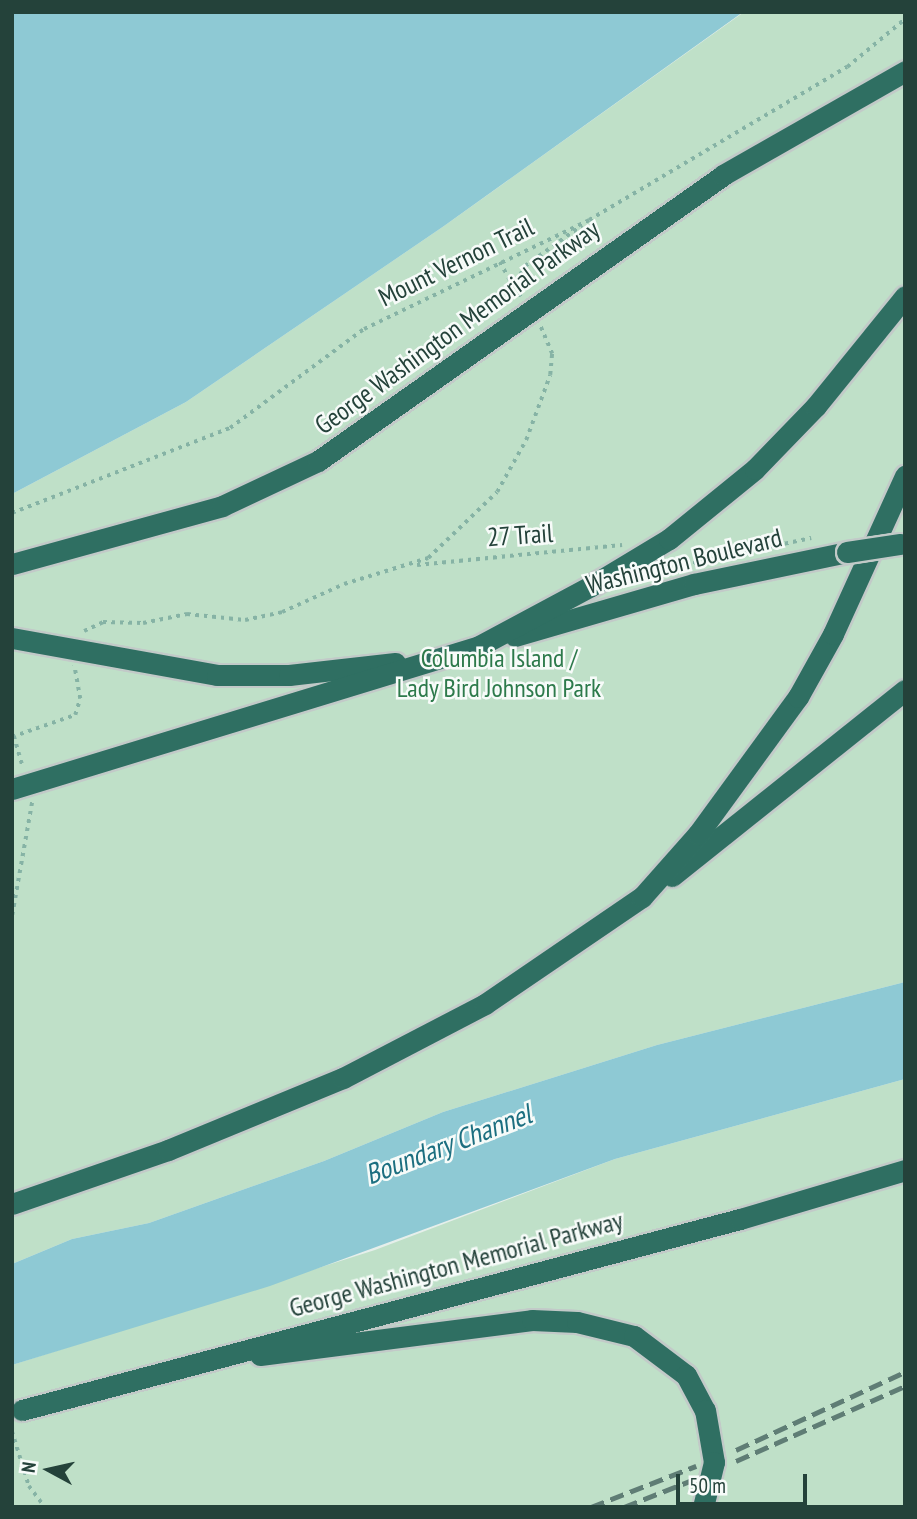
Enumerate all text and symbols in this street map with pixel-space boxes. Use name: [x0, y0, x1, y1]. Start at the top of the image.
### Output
street label: Mount Vernon Trail: [373, 211, 539, 313]
street label: George Washington Memorial Parkway: [309, 213, 605, 441]
street label: 27 Trail: [485, 517, 555, 553]
street label: Washington Boulevard: [583, 522, 785, 600]
park label: Columbia Island / Lady Bird Johnson Park: [396, 642, 602, 704]
water label: Boundary Channel: [360, 1097, 536, 1191]
street label: George Washington Memorial Parkway: [286, 1204, 626, 1324]
north arrow: [14, 1435, 84, 1505]
text: N: [16, 1460, 41, 1474]
scale bar: [679, 1460, 810, 1504]
text: 50 m: [689, 1472, 726, 1499]

